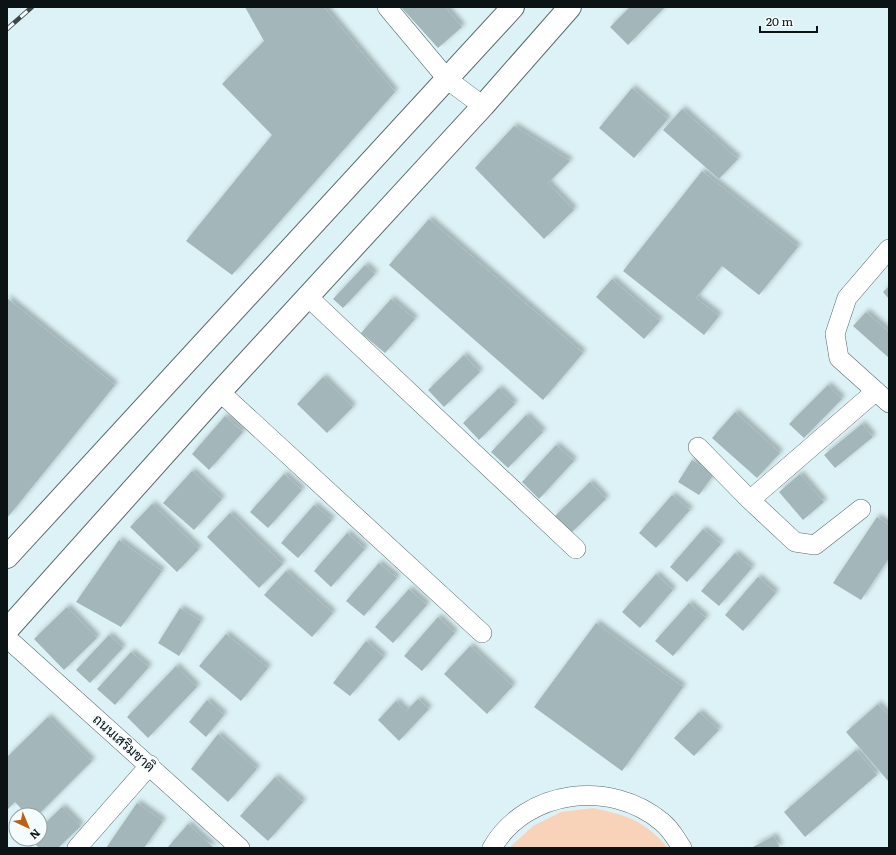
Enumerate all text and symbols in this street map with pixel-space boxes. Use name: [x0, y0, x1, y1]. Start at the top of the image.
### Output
scale bar: [760, 8, 817, 34]
text: 20 m: [766, 12, 793, 30]
street label: ถนนเสริมชาติ: [89, 709, 160, 776]
north arrow: [8, 807, 48, 847]
text: N: [27, 826, 45, 844]

